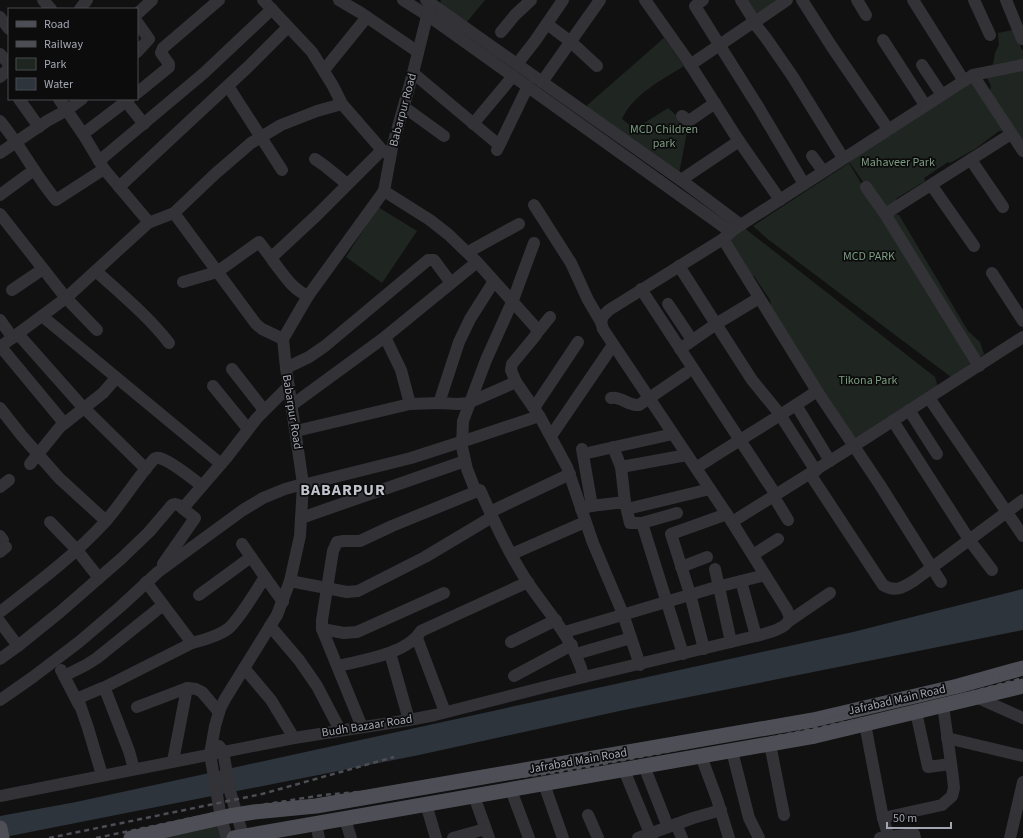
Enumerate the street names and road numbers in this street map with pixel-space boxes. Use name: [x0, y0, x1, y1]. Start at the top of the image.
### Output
street label: Babarpur Road: [385, 71, 421, 149]
street label: Babarpur Road: [278, 373, 306, 451]
street label: Jafrabad Main Road: [847, 681, 947, 719]
street label: Budh Bazaar Road: [320, 710, 414, 742]
street label: Jafrabad Main Road: [528, 744, 628, 778]

